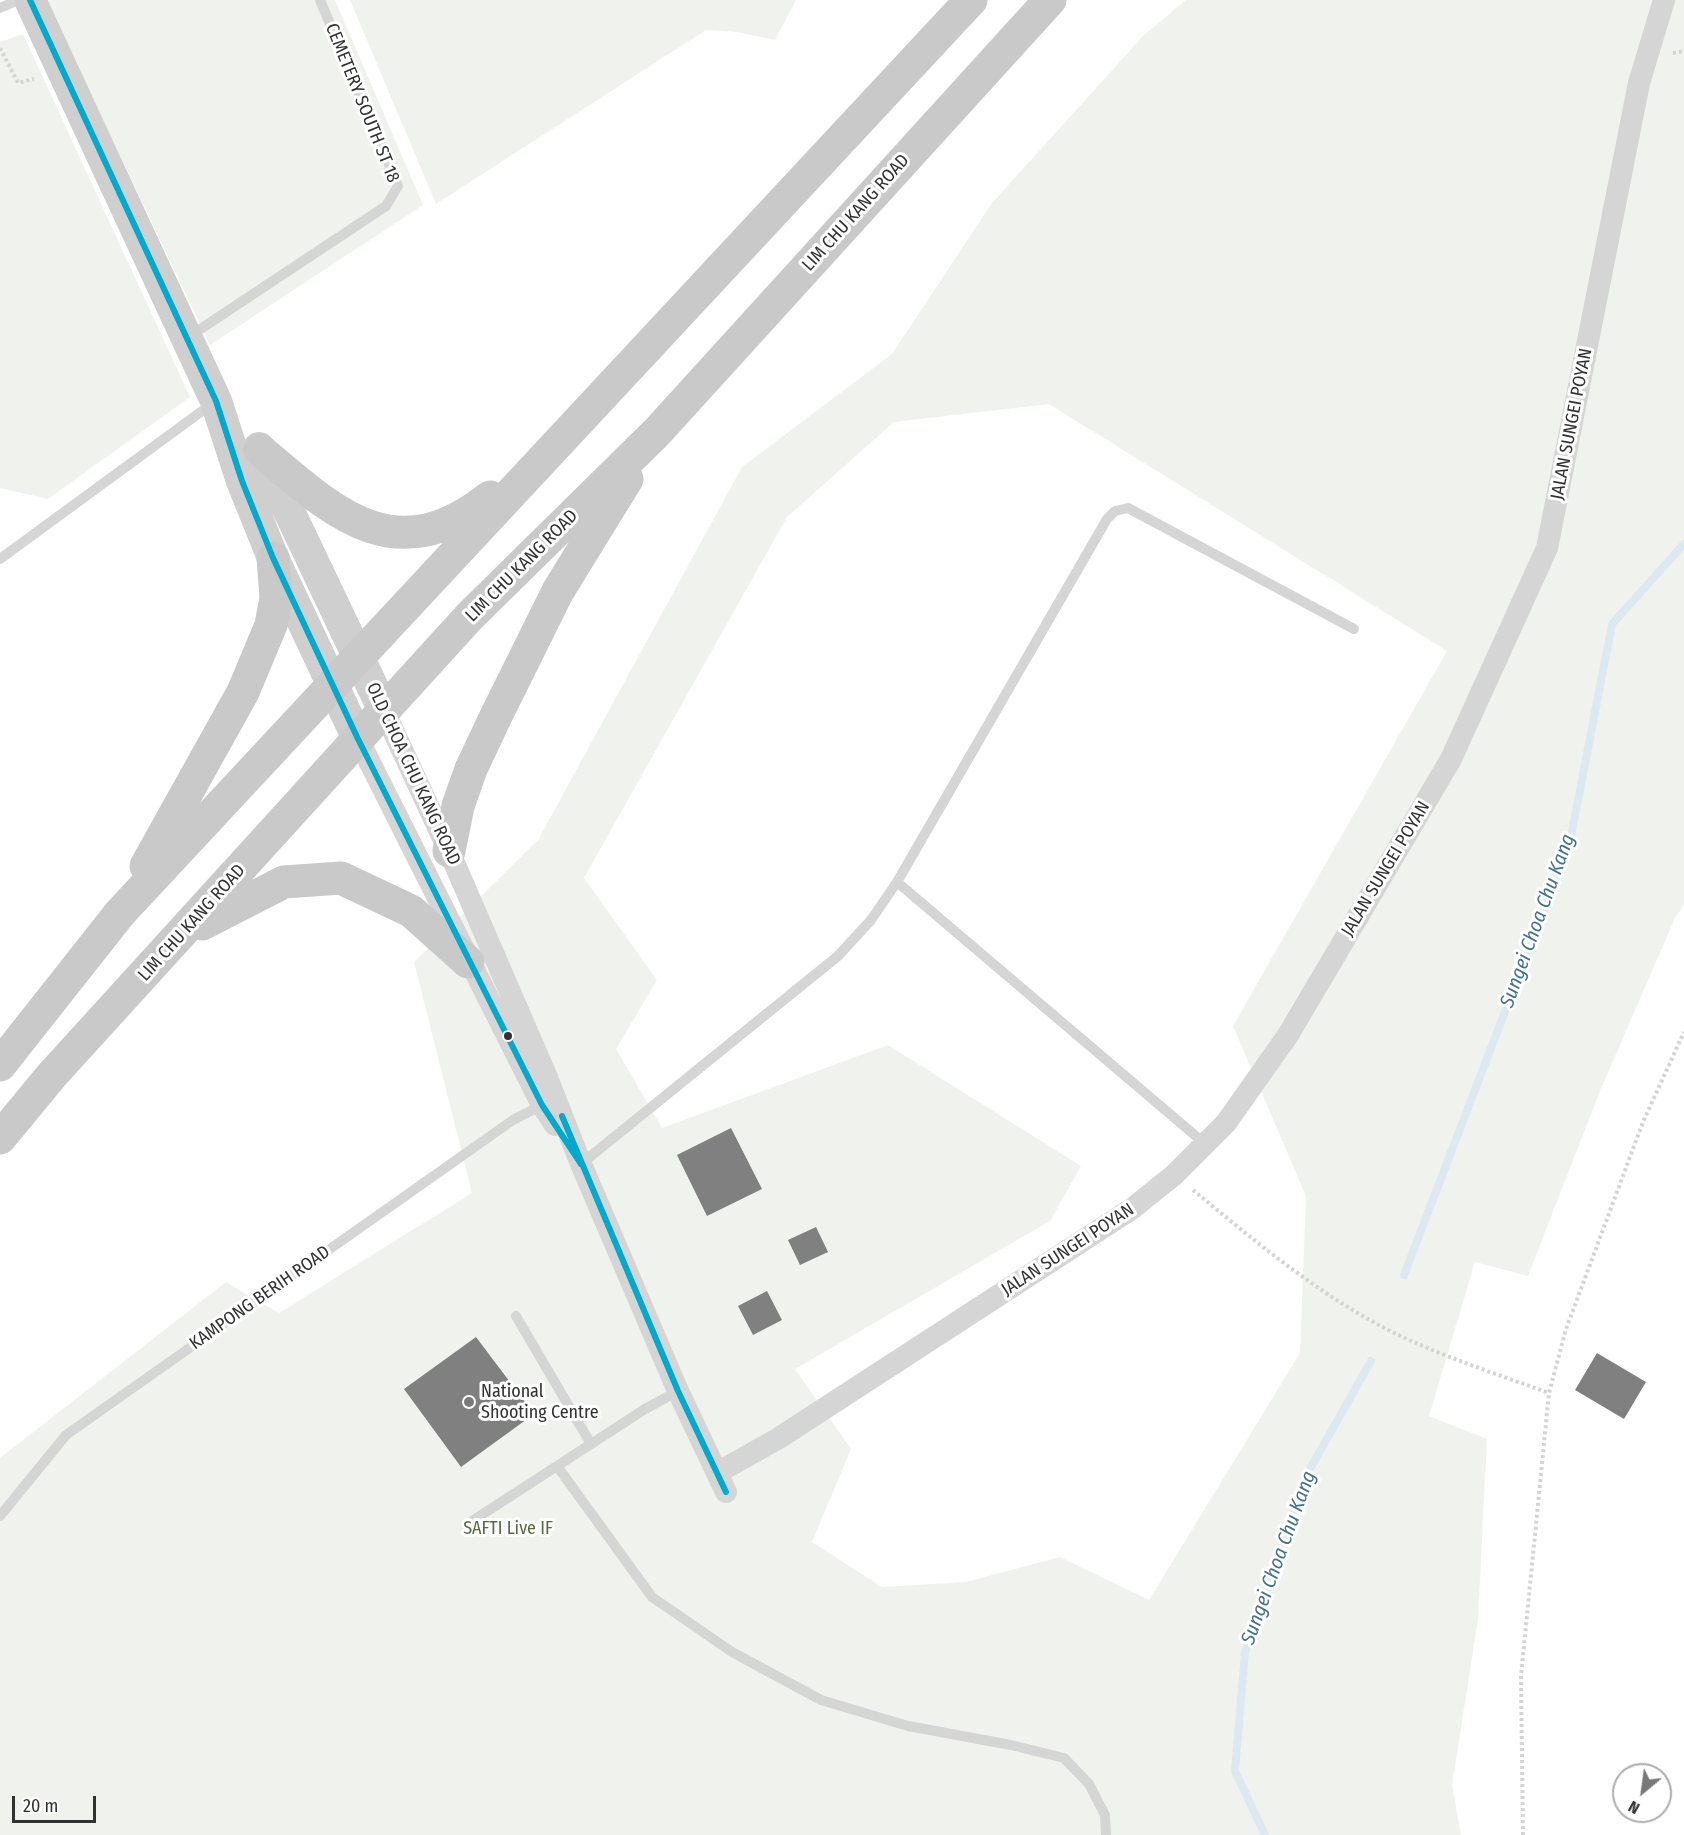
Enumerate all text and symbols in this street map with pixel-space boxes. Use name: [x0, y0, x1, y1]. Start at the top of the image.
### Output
street label: CEMETERY SOUTH ST 18: [320, 20, 404, 186]
street label: LIM CHU KANG ROAD: [798, 150, 914, 276]
street label: JALAN SUNGEI POYAN: [1547, 346, 1597, 502]
street label: LIM CHU KANG ROAD: [461, 505, 583, 627]
street label: OLD CHOA CHU KANG ROAD: [361, 679, 465, 869]
street label: JALAN SUNGEI POYAN: [1337, 798, 1435, 940]
water label: Sungei Choa Chu Kang: [1495, 831, 1581, 1011]
street label: LIM CHU KANG ROAD: [134, 860, 250, 986]
unlabelled marker: [502, 1030, 514, 1042]
street label: JALAN SUNGEI POYAN: [998, 1199, 1138, 1301]
street label: KAMPONG BERIH ROAD: [186, 1241, 334, 1355]
place label: National Shooting Centre: [481, 1381, 599, 1424]
marker: National Shooting Centre: [462, 1395, 476, 1409]
water label: Sungei Choa Chu Kang: [1236, 1468, 1322, 1648]
park label: SAFTI Live IF: [463, 1518, 553, 1540]
north arrow: [1612, 1763, 1672, 1823]
scale bar: [15, 1784, 99, 1822]
text: 20 m: [23, 1795, 58, 1817]
text: N: [1625, 1797, 1643, 1818]

